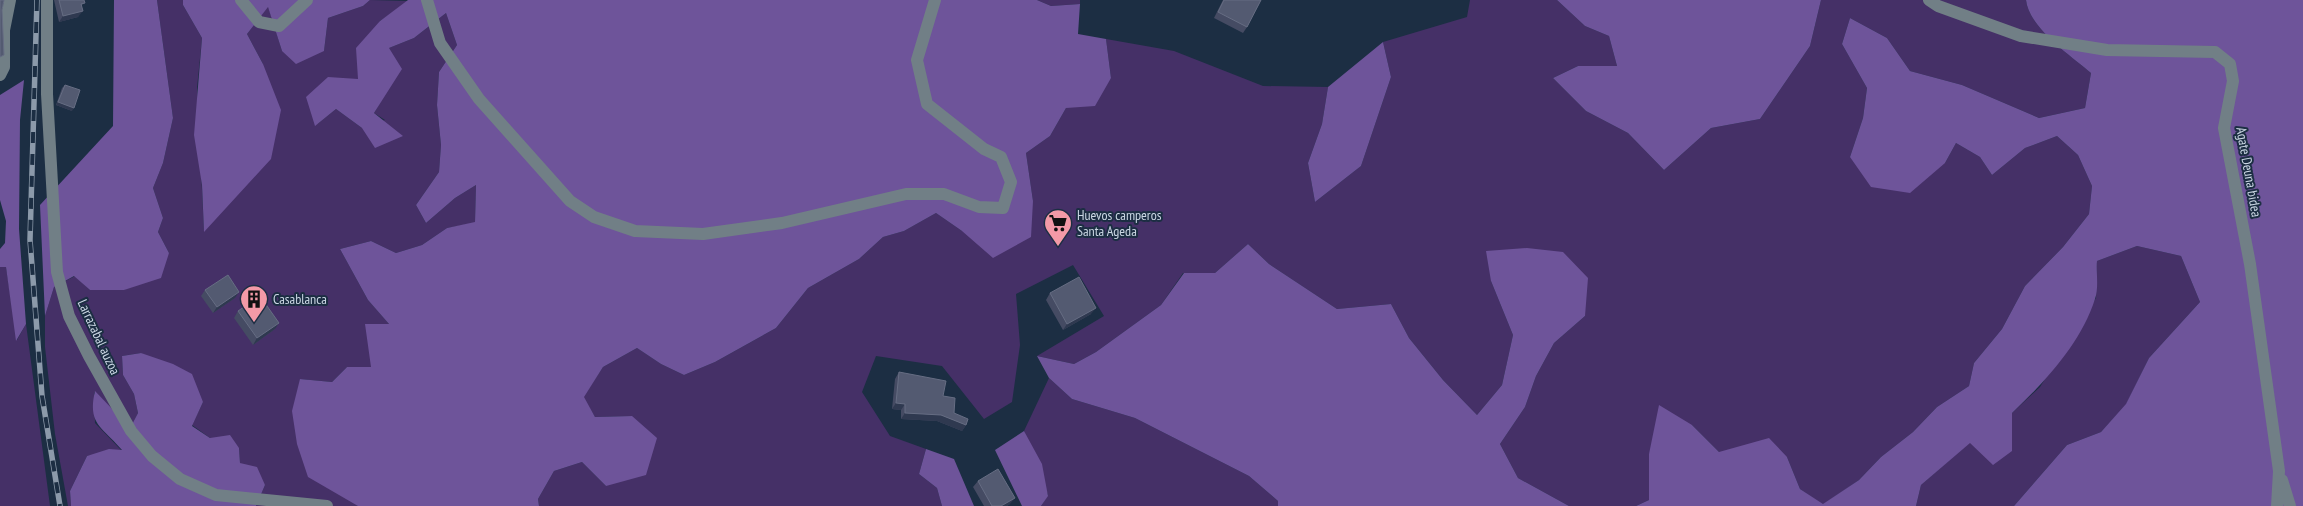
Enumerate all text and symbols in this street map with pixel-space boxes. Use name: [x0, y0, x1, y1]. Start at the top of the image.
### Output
street label: Agate Deuna bidea: [2232, 126, 2266, 218]
place label: Huevos camperos Santa Ageda: [1077, 206, 1162, 240]
supermarket icon: Huevos camperos Santa Ageda: [1043, 208, 1073, 247]
building icon: Casablanca: [239, 284, 269, 323]
place label: Casablanca: [273, 290, 327, 308]
street label: Larrazabal auzoa: [74, 296, 124, 378]

